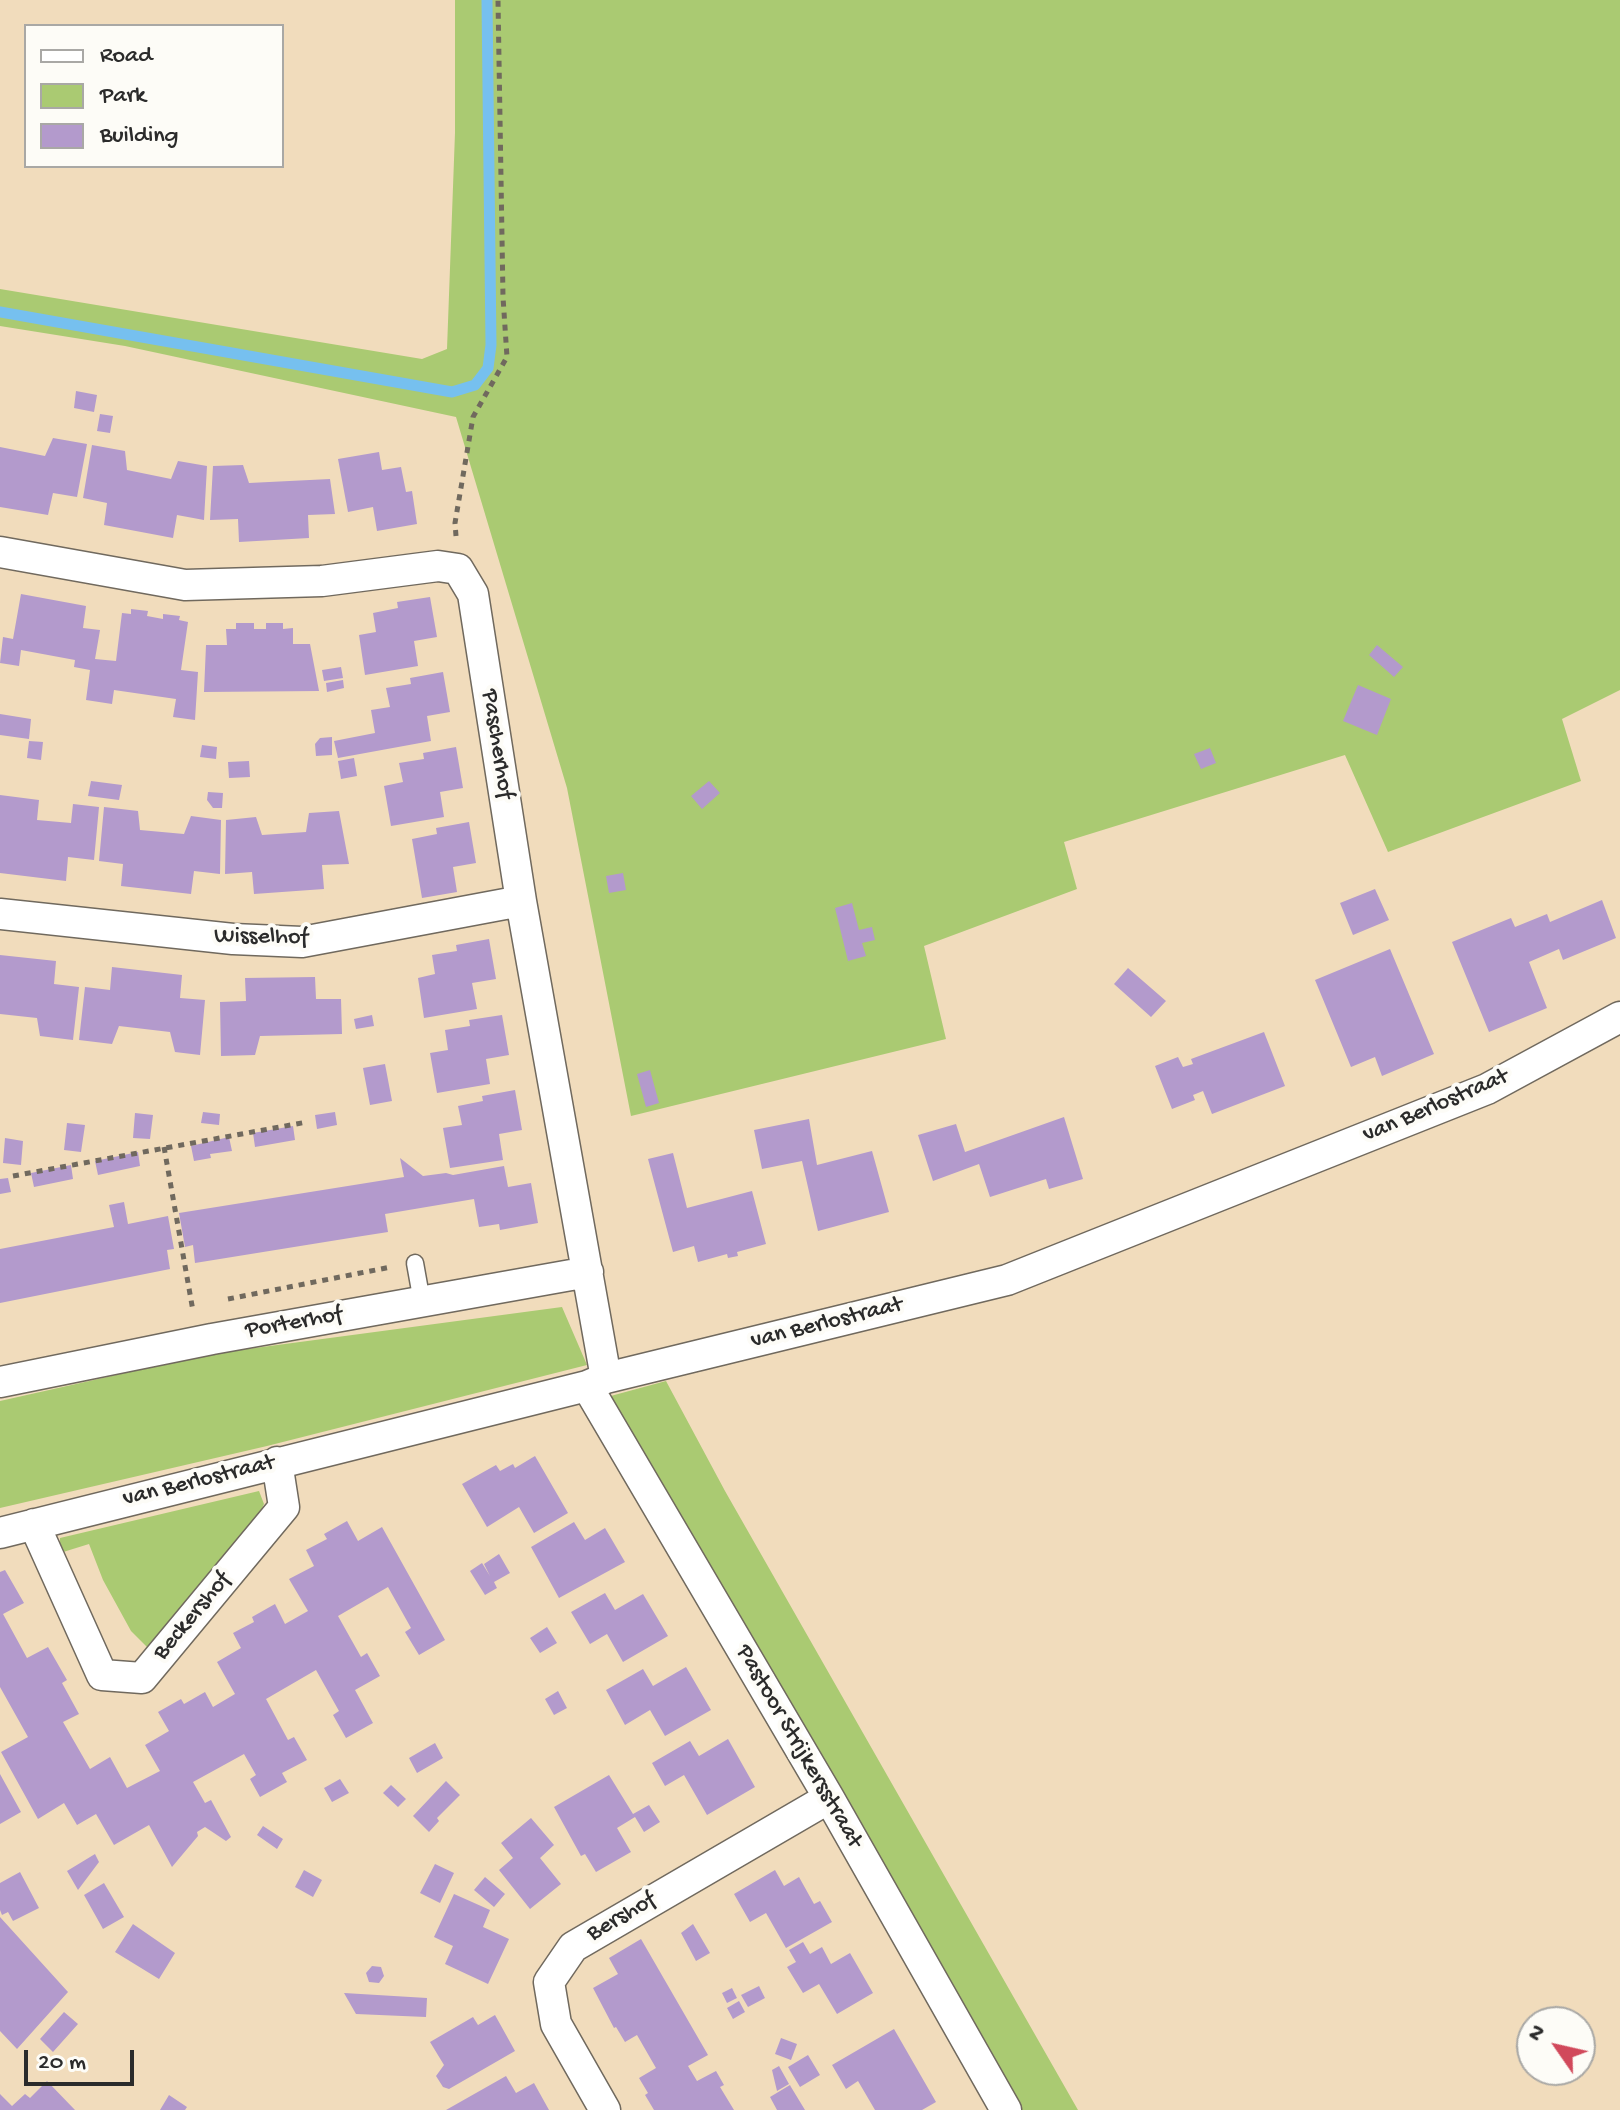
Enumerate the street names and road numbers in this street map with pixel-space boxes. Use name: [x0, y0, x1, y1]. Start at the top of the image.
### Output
street label: Pascherhof: [473, 687, 519, 801]
street label: Wisselhof: [214, 923, 308, 953]
street label: van Berlostraat: [1359, 1063, 1513, 1151]
street label: van Berlostraat: [748, 1291, 906, 1357]
street label: Porterhof: [243, 1301, 345, 1347]
street label: van Berlostraat: [120, 1449, 278, 1515]
street label: Beckershof: [148, 1567, 238, 1667]
street label: Pastoor Strijkersstraat: [728, 1640, 868, 1854]
street label: Bershof: [582, 1887, 662, 1949]

